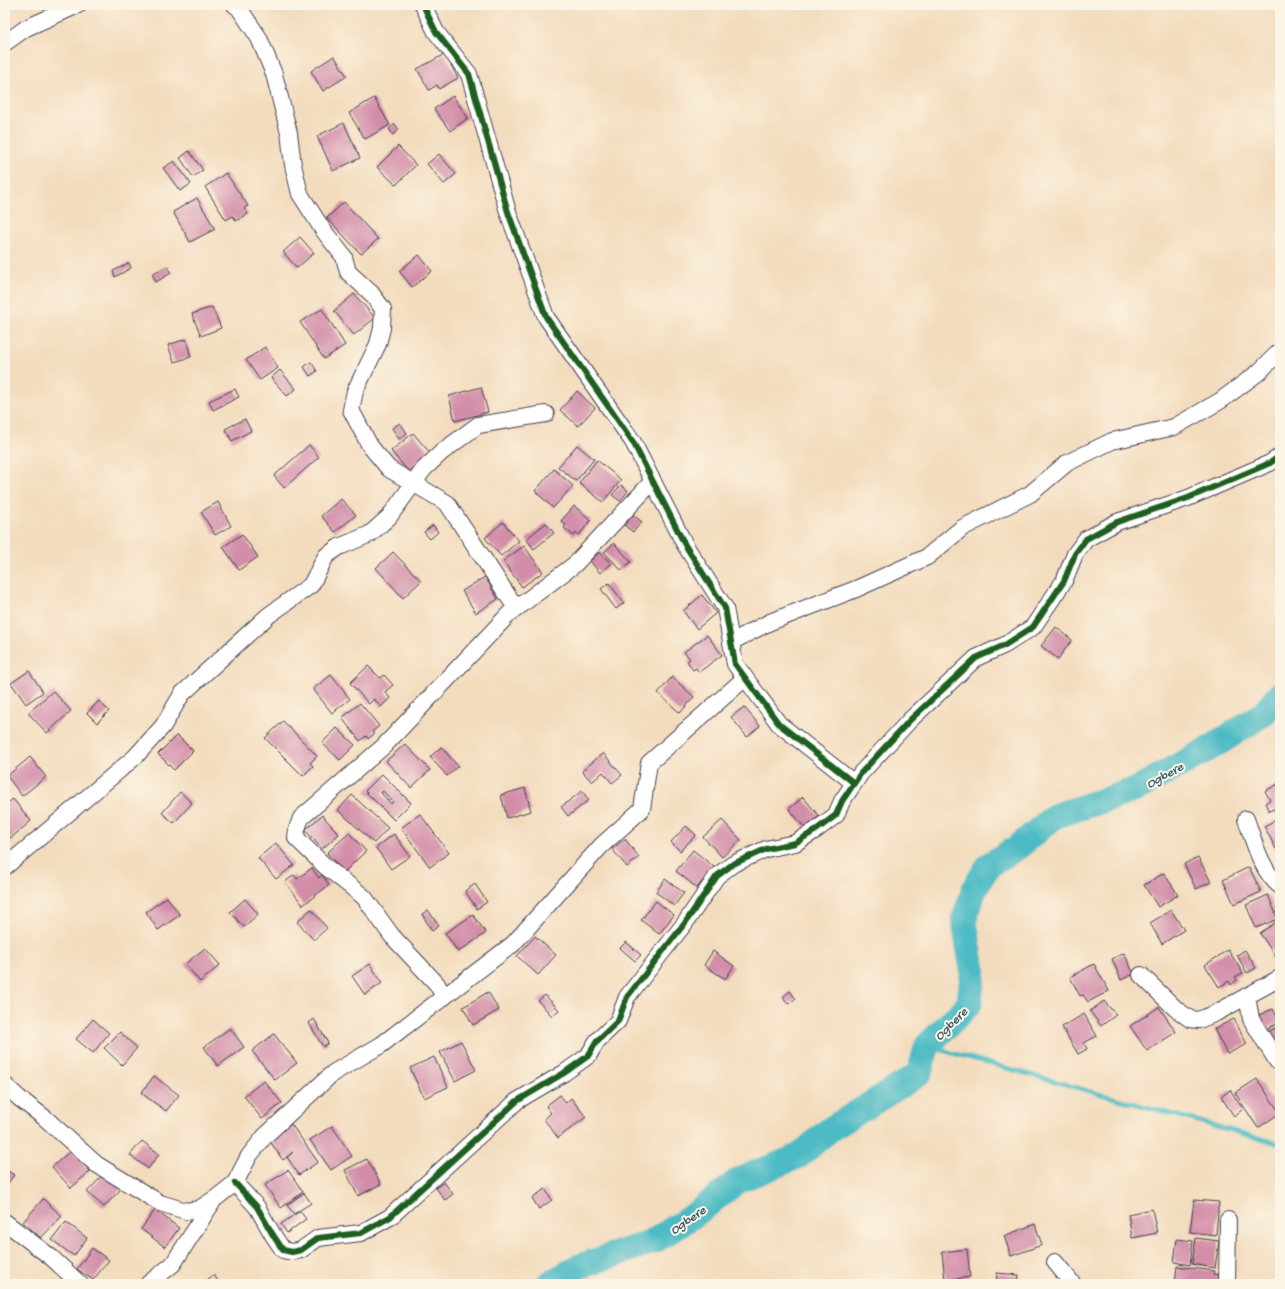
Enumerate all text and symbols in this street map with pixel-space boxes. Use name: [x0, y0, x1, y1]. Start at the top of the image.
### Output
water label: Ogbere: [1144, 759, 1188, 792]
water label: Ogbere: [932, 1004, 972, 1044]
water label: Ogbere: [668, 1203, 710, 1239]

